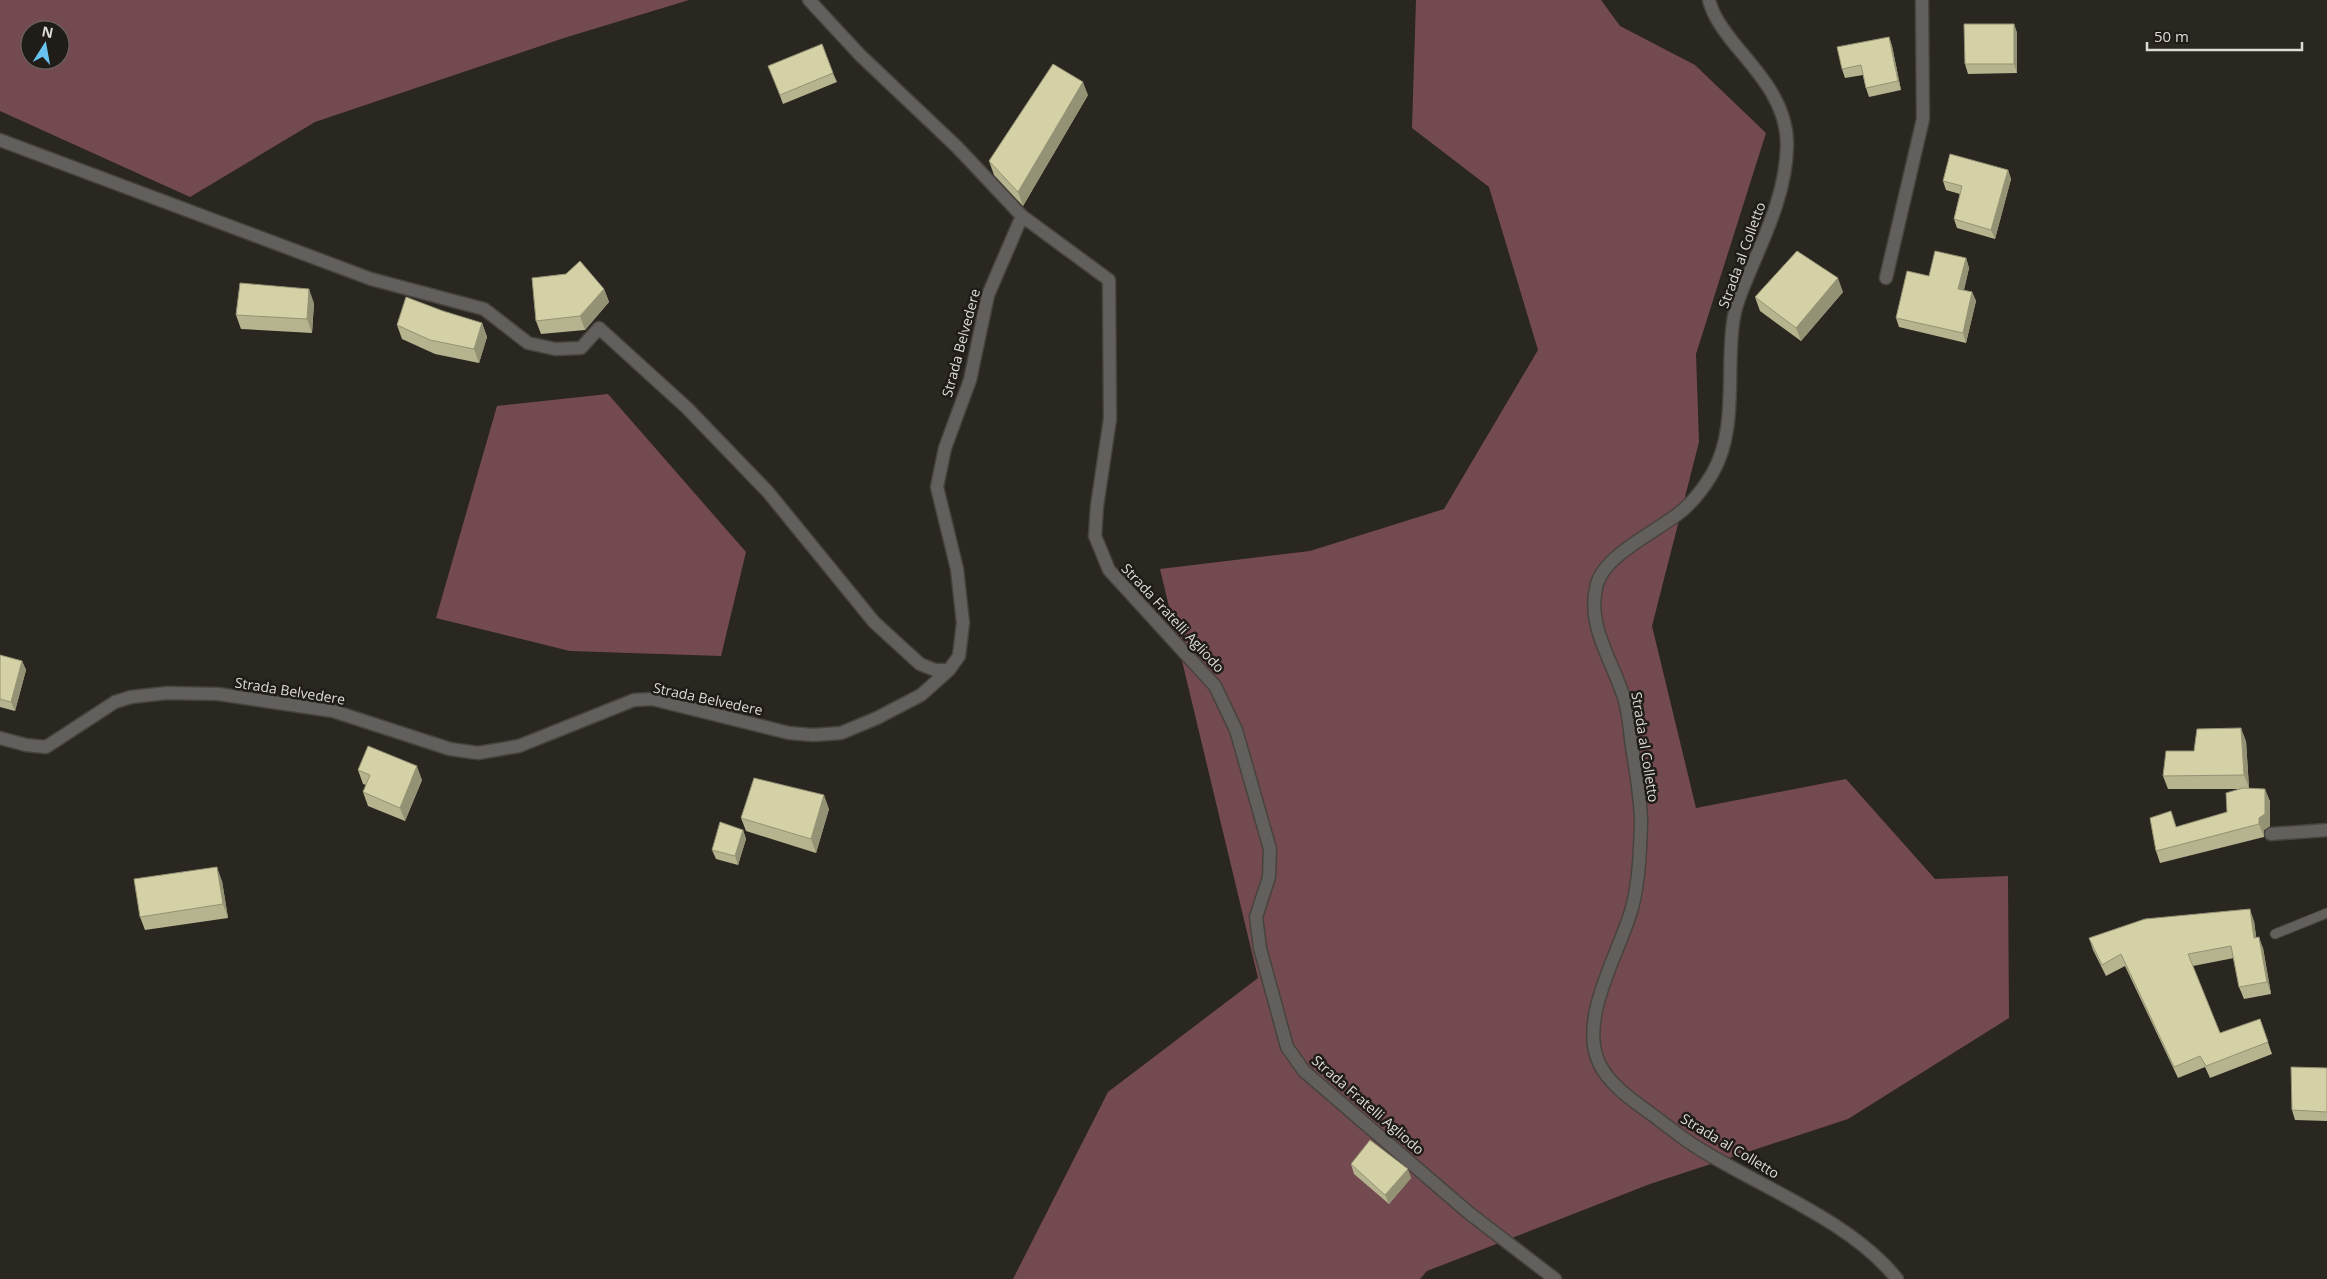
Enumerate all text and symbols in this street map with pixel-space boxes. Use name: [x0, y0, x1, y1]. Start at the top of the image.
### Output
north arrow: [20, 20, 70, 70]
scale bar: [2147, 20, 2302, 52]
text: N: [40, 21, 55, 42]
text: 50 m: [2154, 26, 2189, 46]
street label: Strada al Colletto: [1714, 199, 1770, 311]
street label: Strada Belvedere: [937, 286, 984, 399]
street label: Strada Fratelli Agliodo: [1118, 559, 1229, 676]
street label: Strada Belvedere: [234, 672, 347, 709]
street label: Strada Belvedere: [652, 678, 765, 719]
street label: Strada al Colletto: [1627, 690, 1664, 804]
street label: Strada Fratelli Agliodo: [1308, 1051, 1428, 1159]
street label: Strada al Colletto: [1678, 1109, 1783, 1182]

